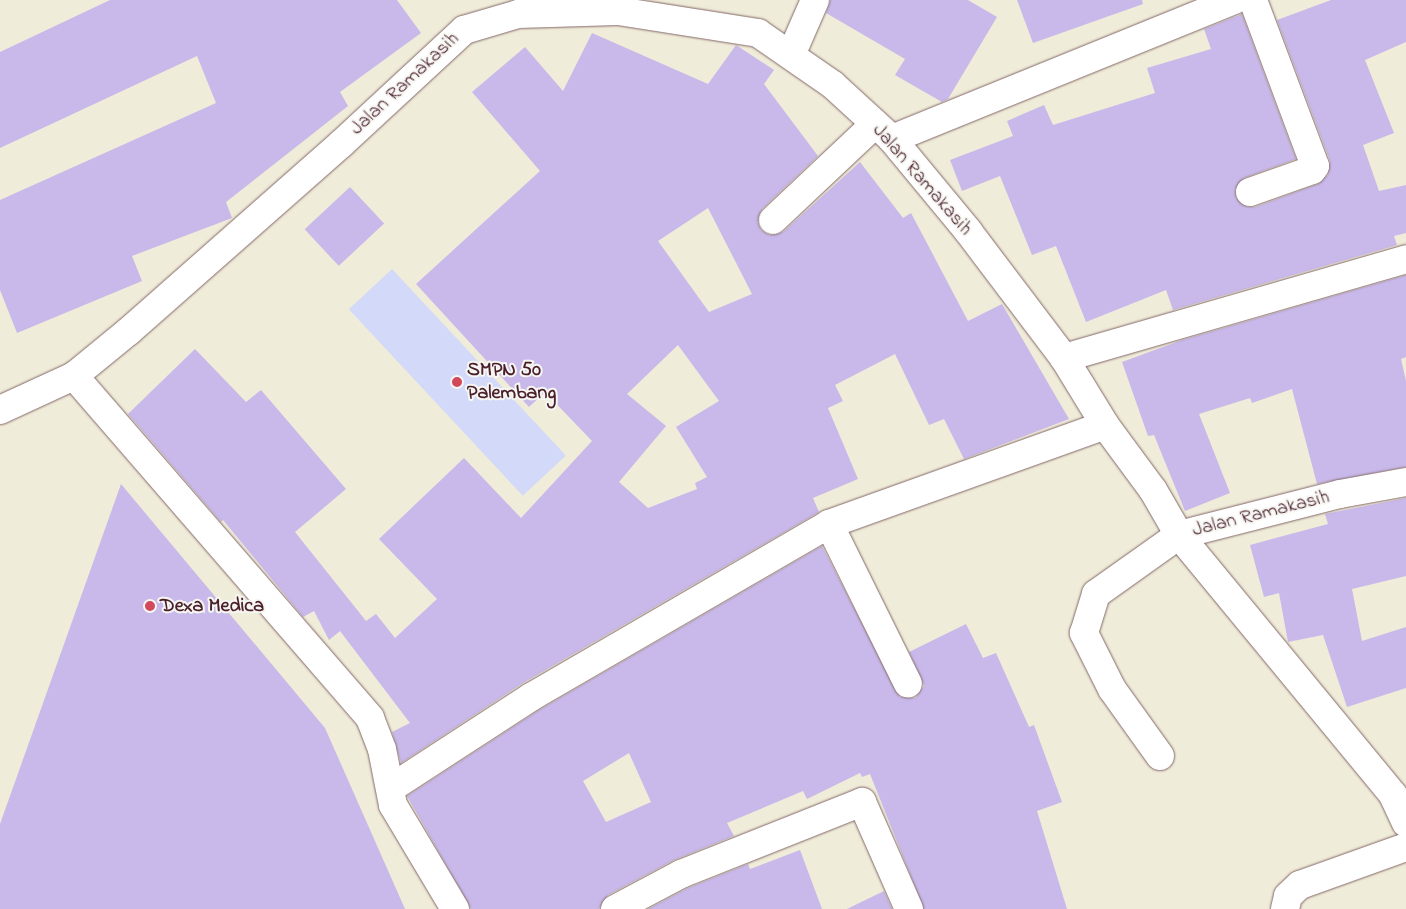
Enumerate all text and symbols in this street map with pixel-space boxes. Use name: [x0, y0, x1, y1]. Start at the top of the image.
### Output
street label: Jalan Ramakasih: [345, 27, 465, 141]
street label: Jalan Ramakasih: [867, 119, 977, 241]
place label: SMPN 50 Palembang: [467, 359, 556, 406]
marker: SMPN 50 Palembang: [451, 376, 463, 388]
street label: Jalan Ramakasih: [1190, 485, 1332, 543]
place label: Dexa Medica: [160, 594, 264, 618]
marker: Dexa Medica: [144, 600, 156, 612]

